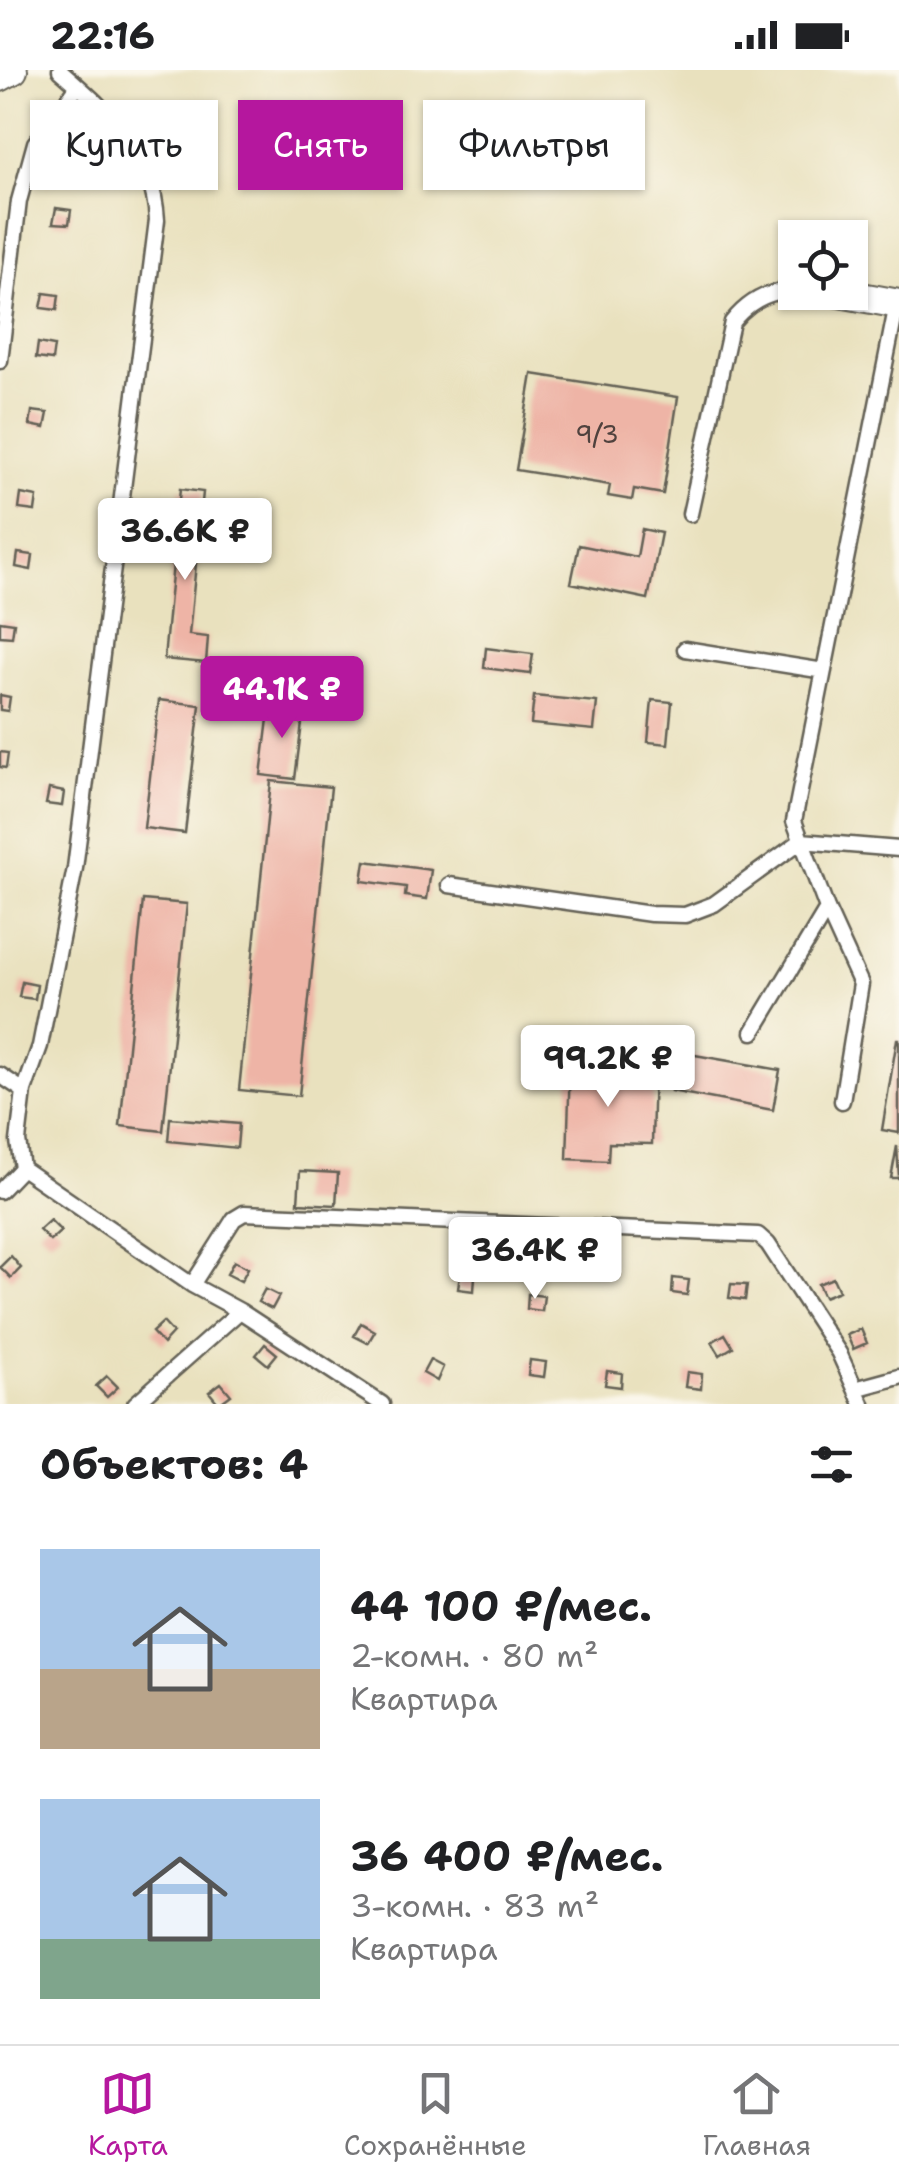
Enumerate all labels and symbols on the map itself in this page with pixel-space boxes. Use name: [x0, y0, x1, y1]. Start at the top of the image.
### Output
house number: 9/3: [575, 417, 619, 451]
pin: 36.6K ₽: [93, 498, 277, 583]
pin: 44.1K ₽: [190, 656, 374, 741]
pin: 99.2K ₽: [516, 1025, 700, 1110]
pin: 36.4K ₽: [443, 1217, 627, 1302]

